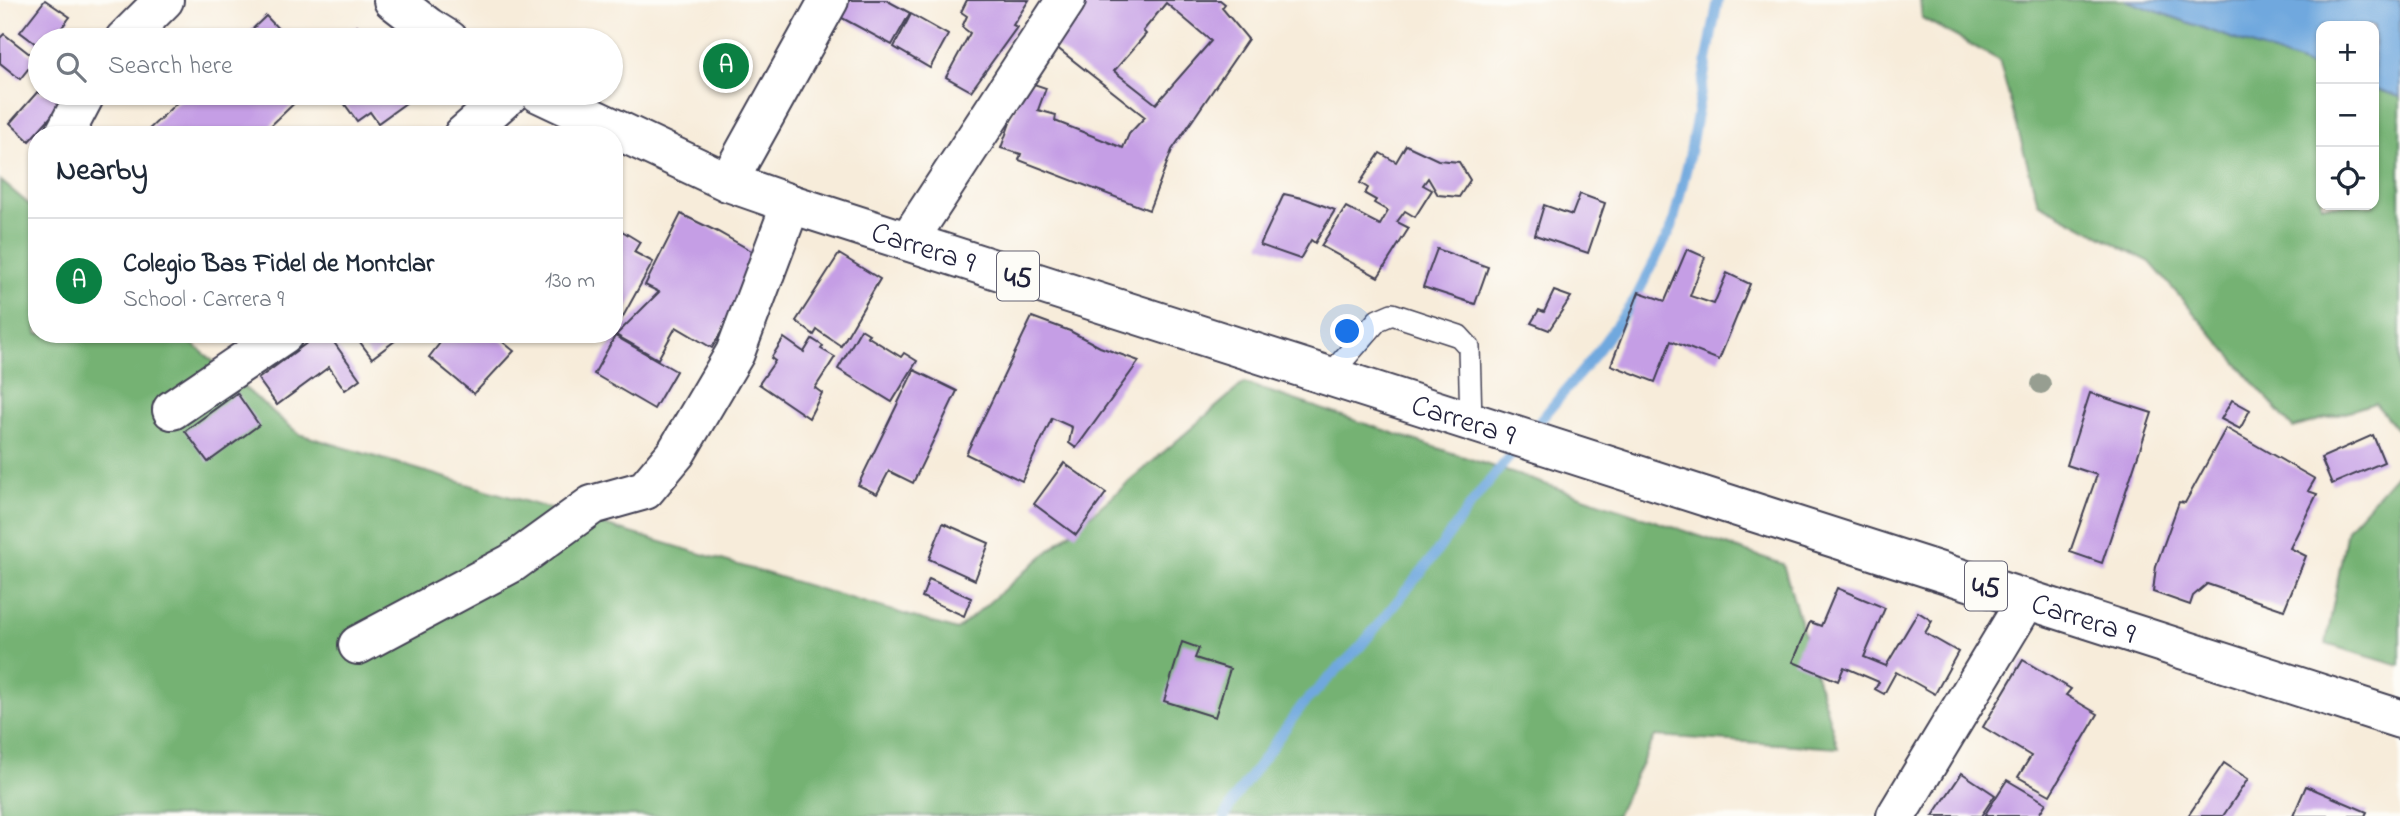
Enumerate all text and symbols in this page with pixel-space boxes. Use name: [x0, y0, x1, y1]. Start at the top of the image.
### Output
map controls: [2316, 21, 2379, 210]
button: +: [2316, 21, 2379, 84]
search box: [28, 28, 623, 105]
pin: A: [703, 40, 749, 92]
icon: search: [52, 48, 90, 86]
text: Search here: [108, 48, 233, 86]
button: −: [2316, 84, 2379, 147]
button: locate: [2316, 147, 2379, 210]
text: Nearby: [56, 150, 148, 194]
street label: Carrera 9: [865, 212, 980, 287]
text: Colegio Bas Fidel de Montclar: [123, 246, 434, 284]
road number: 45: [997, 252, 1039, 300]
text: A: [72, 265, 86, 298]
text: 130 m: [545, 265, 595, 298]
text: School · Carrera 9: [123, 284, 284, 317]
your location: [1330, 314, 1364, 348]
street label: Carrera 9: [1405, 385, 1520, 459]
road number: 45: [1965, 562, 2007, 610]
street label: Carrera 9: [2025, 583, 2140, 658]

